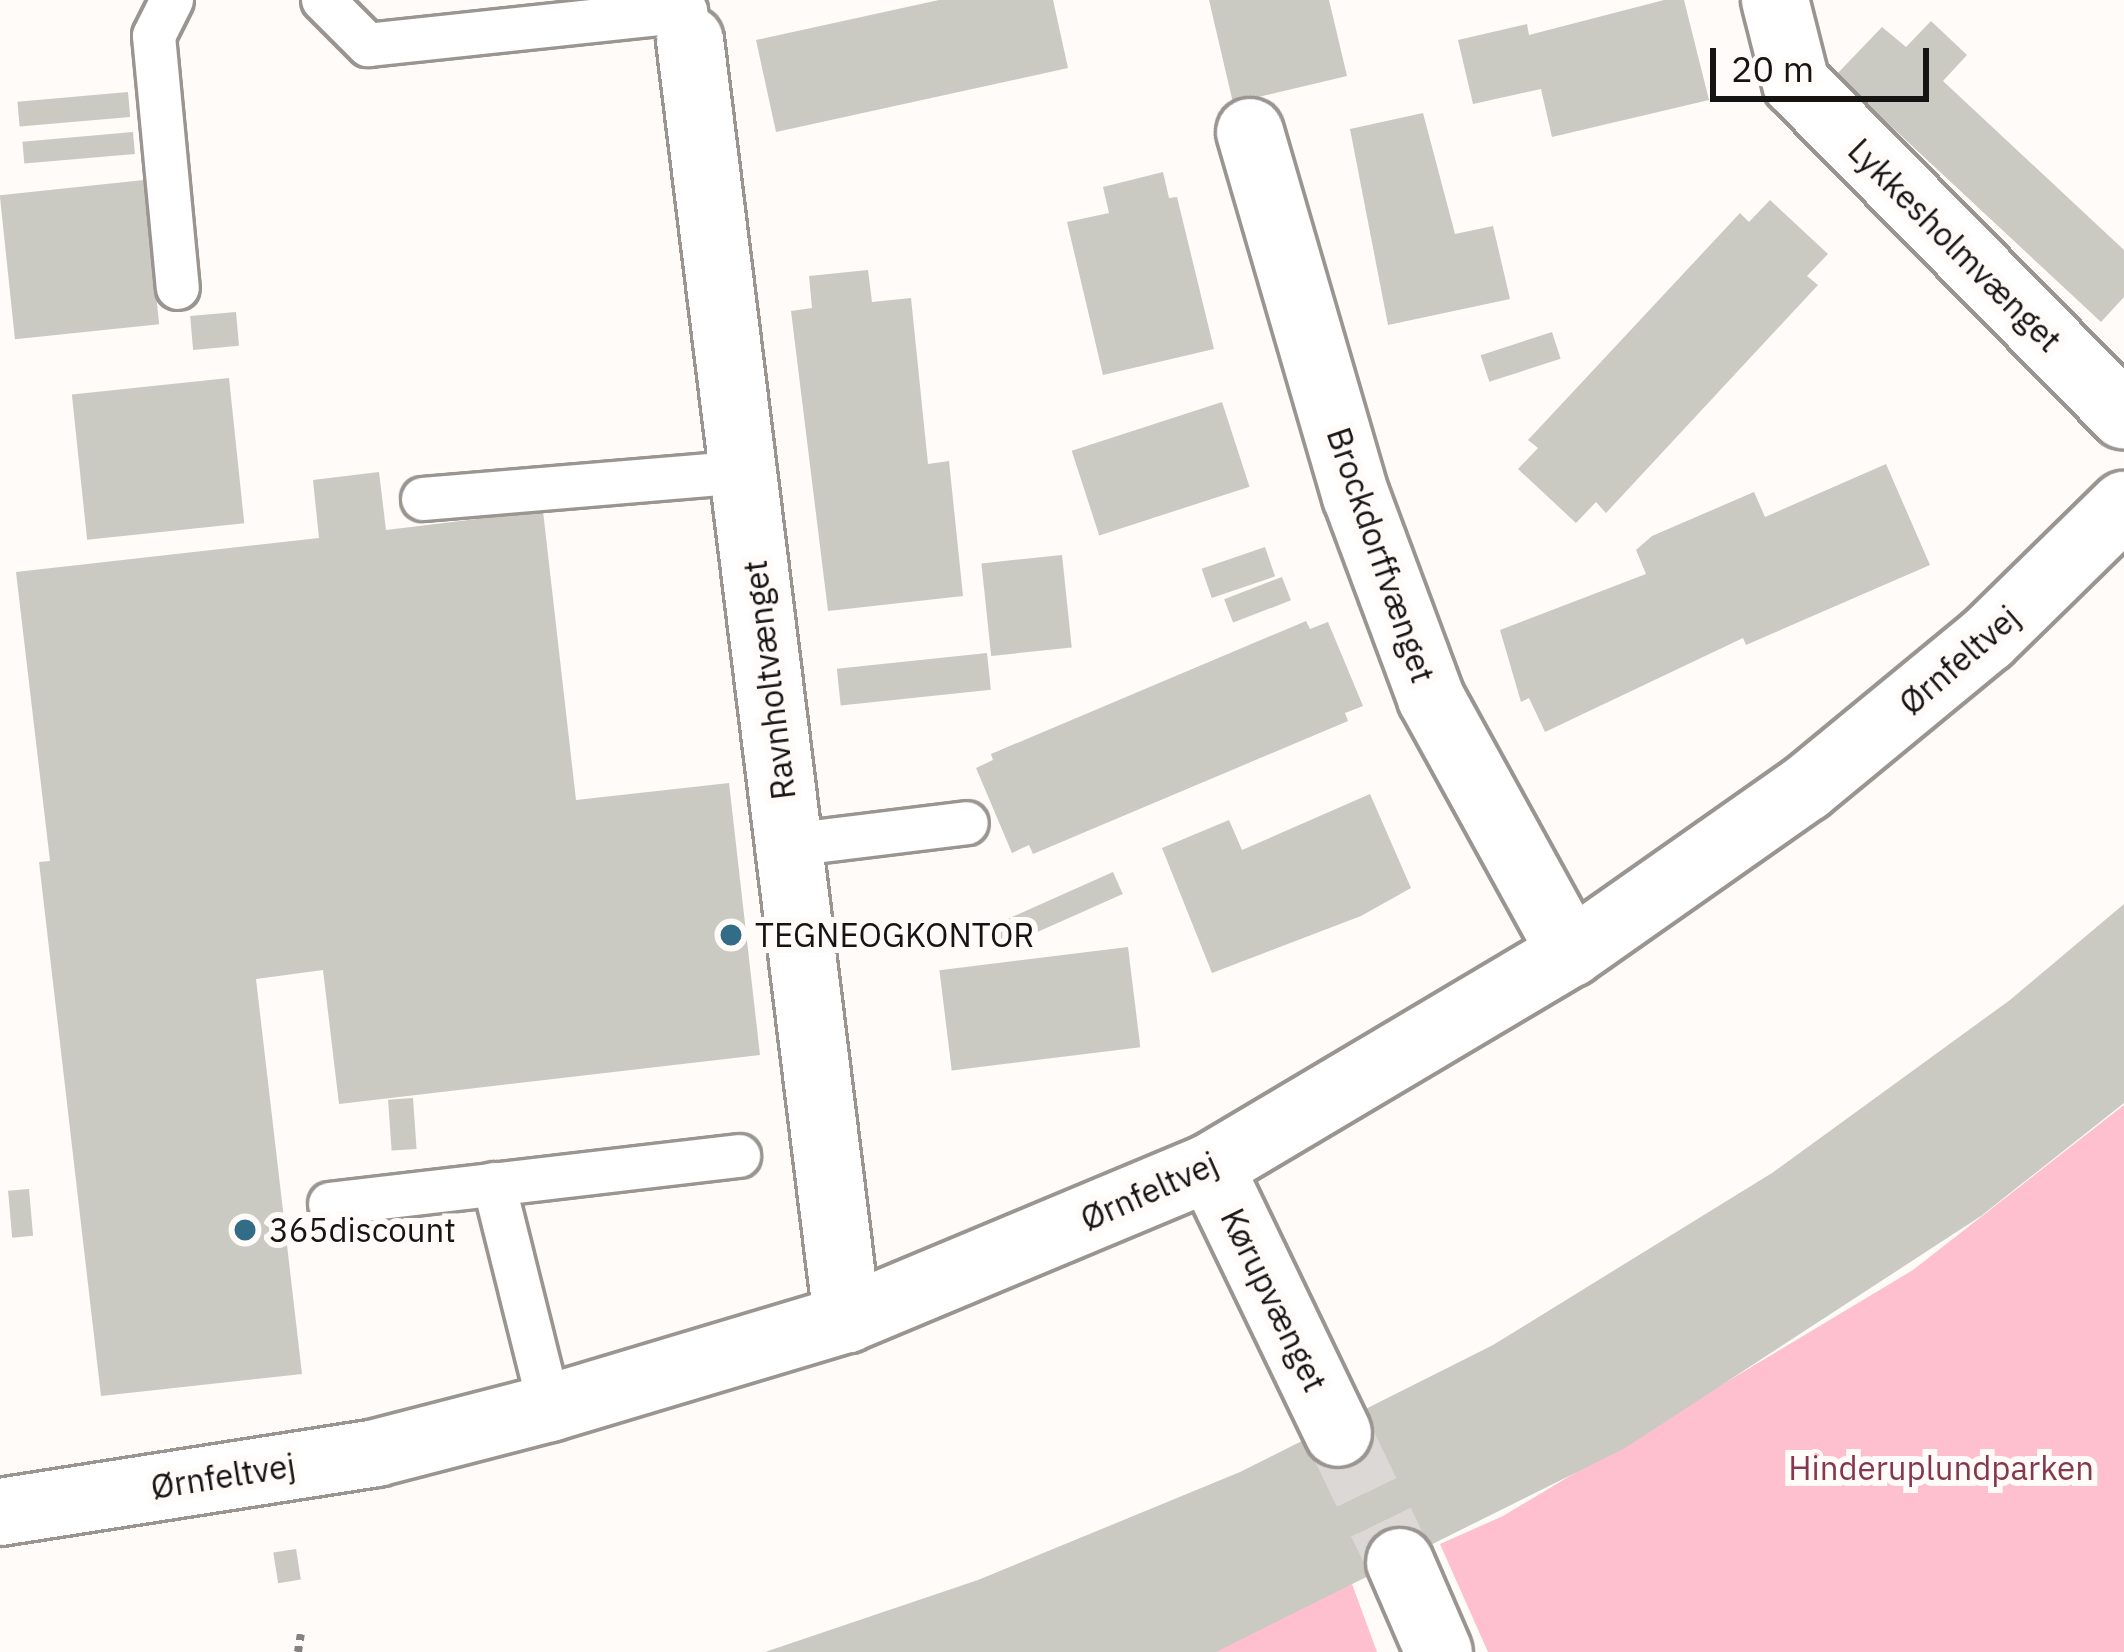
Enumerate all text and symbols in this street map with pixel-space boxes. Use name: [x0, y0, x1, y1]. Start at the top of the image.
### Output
scale bar: [1716, 24, 1935, 98]
text: 20 m: [1731, 45, 1814, 92]
street label: Lykkesholmvænget: [1840, 130, 2070, 360]
street label: Brockdorffvænget: [1319, 422, 1443, 688]
street label: Ravnholtvænget: [735, 558, 803, 802]
street label: Ørnfeltvej: [1891, 597, 2027, 723]
place label: TEGNEOGKONTOR: [755, 915, 1034, 955]
marker: TEGNEOGKONTOR: [718, 922, 744, 948]
street label: Ørnfeltvej: [1074, 1143, 1224, 1239]
street label: Kørupvænget: [1213, 1202, 1335, 1398]
place label: 365discount: [269, 1210, 456, 1250]
marker: 365discount: [232, 1217, 258, 1243]
street label: Ørnfeltvej: [148, 1445, 298, 1507]
park label: Hinderuplundparken: [1788, 1448, 2094, 1488]

